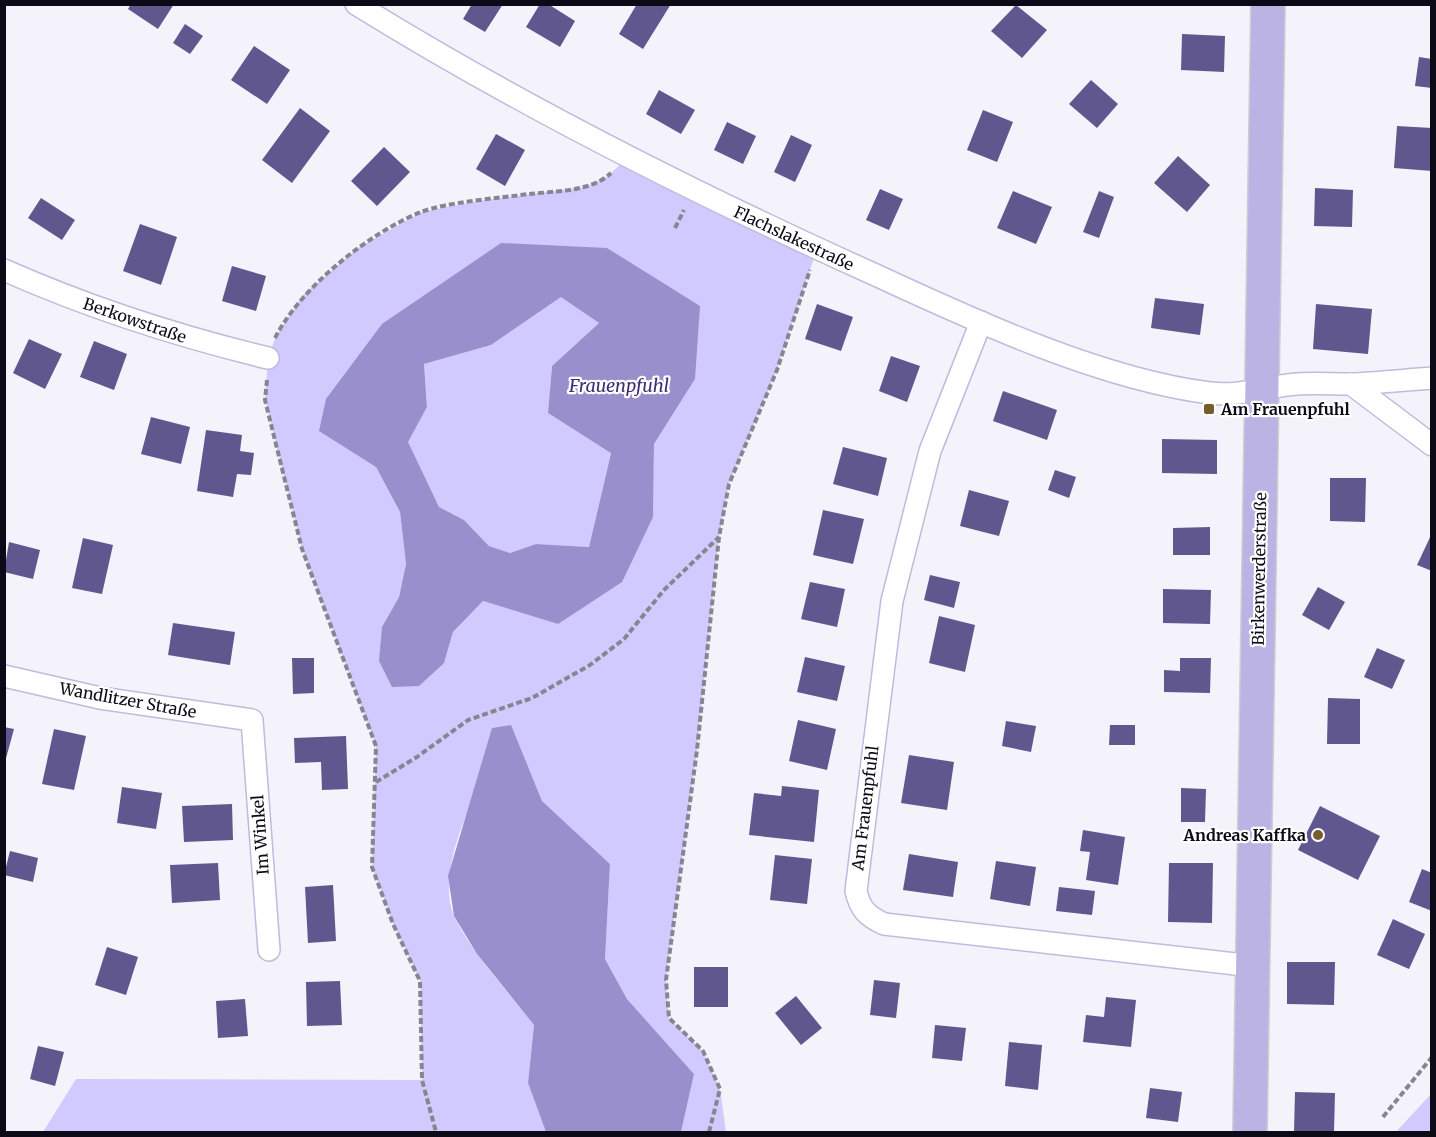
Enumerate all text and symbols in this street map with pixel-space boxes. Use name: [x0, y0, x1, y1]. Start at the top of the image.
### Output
street label: Flachslakestraße: [731, 201, 857, 275]
street label: Berkowstraße: [81, 293, 189, 347]
water label: Frauenpfuhl: [568, 374, 669, 397]
place label: Am Frauenpfuhl: [1220, 399, 1350, 419]
marker: Am Frauenpfuhl: [1202, 402, 1216, 416]
street label: Birkenwerderstraße: [1248, 492, 1270, 646]
street label: Wandlitzer Straße: [57, 678, 198, 722]
street label: Am Frauenpfuhl: [847, 744, 883, 873]
street label: Im Winkel: [247, 794, 273, 876]
place label: Andreas Kaffka: [1183, 825, 1306, 845]
marker: Andreas Kaffka: [1311, 828, 1325, 842]

